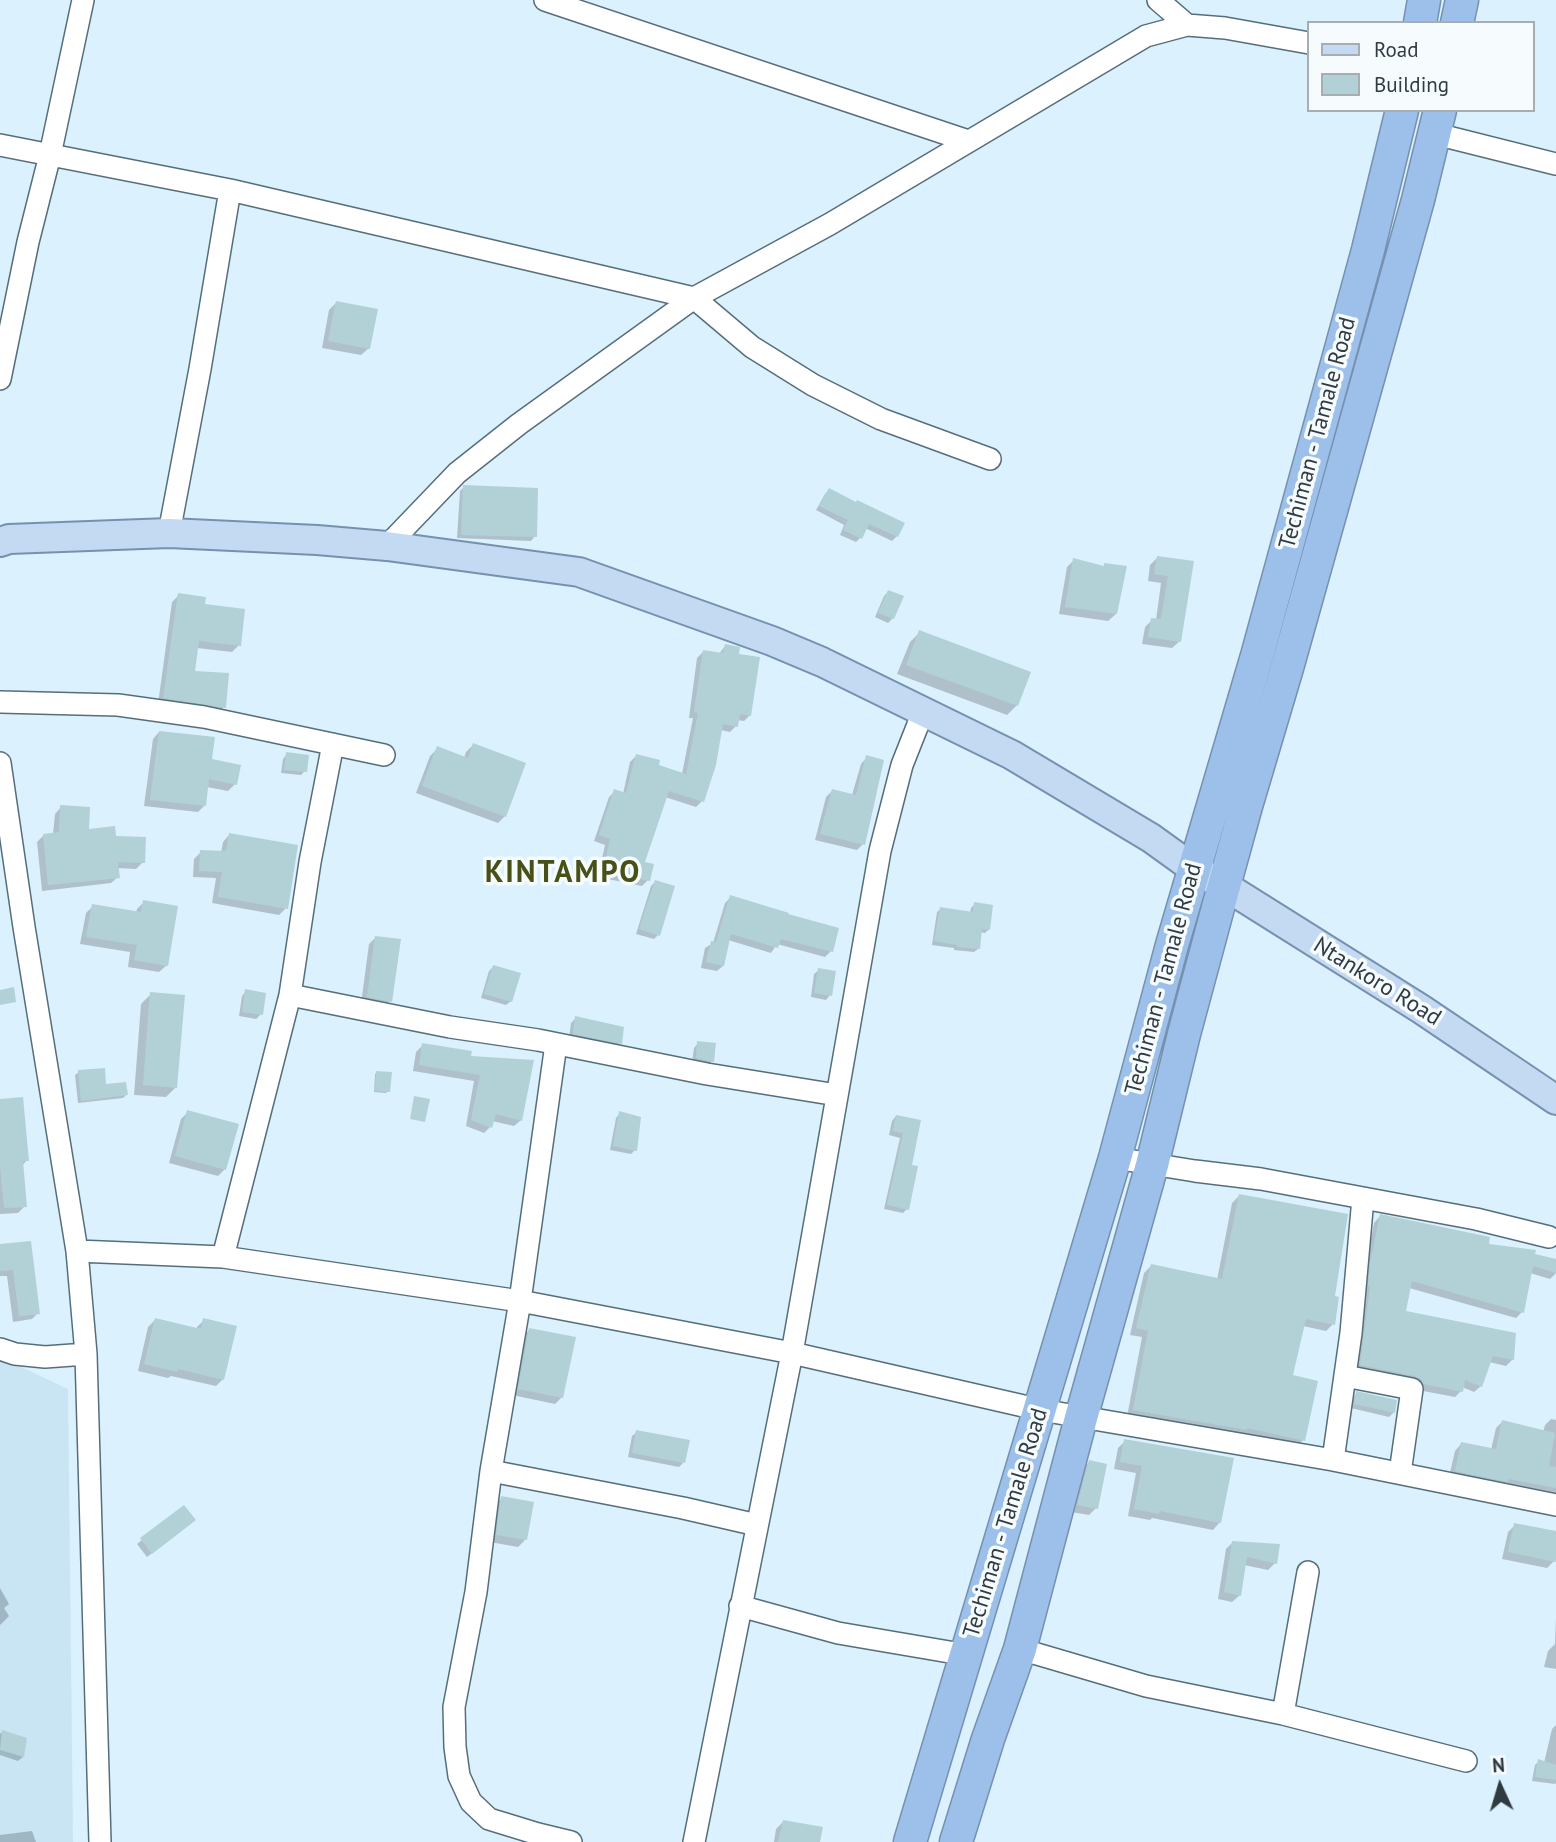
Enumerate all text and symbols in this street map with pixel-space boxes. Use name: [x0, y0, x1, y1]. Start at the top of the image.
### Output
legend: [1308, 21, 1535, 112]
text: Road: [1374, 36, 1418, 63]
text: Building: [1374, 71, 1449, 98]
street label: Techiman - Tamale Road: [1274, 314, 1362, 552]
district label: KINTAMPO: [486, 855, 640, 891]
street label: Techiman - Tamale Road: [1120, 860, 1208, 1098]
street label: Ntankoro Road: [1308, 932, 1446, 1032]
street label: Techiman - Tamale Road: [958, 1405, 1054, 1641]
north arrow: [1465, 1751, 1535, 1821]
text: N: [1491, 1753, 1506, 1777]

